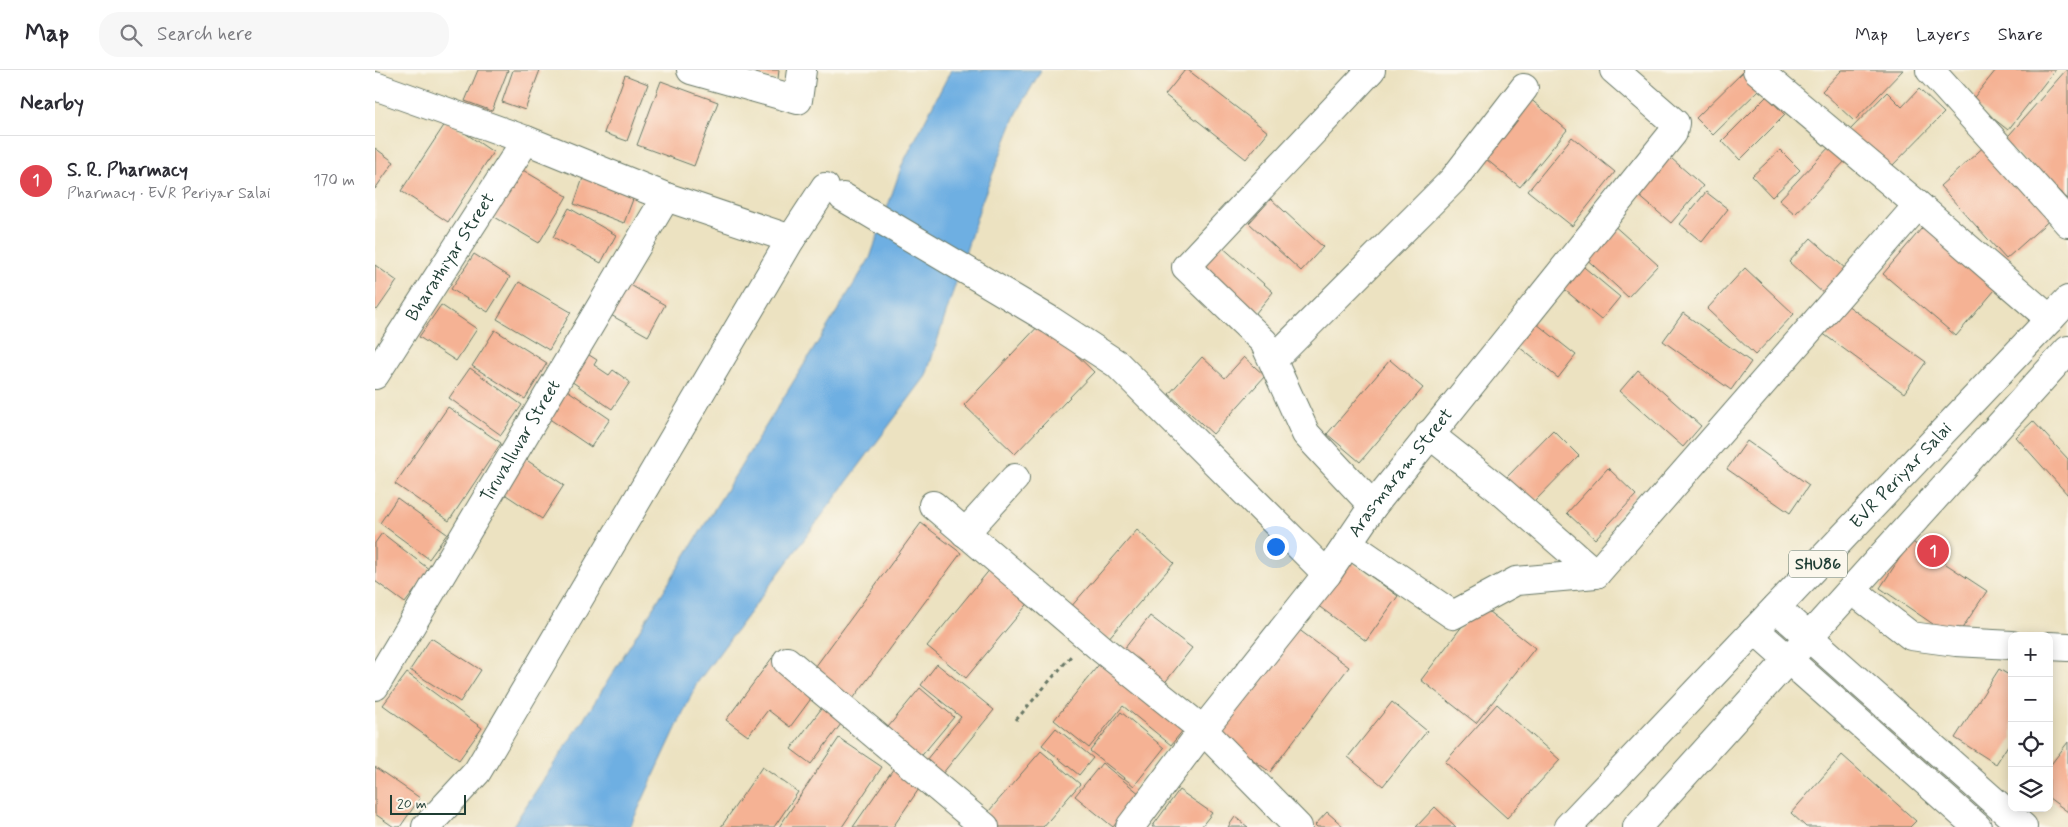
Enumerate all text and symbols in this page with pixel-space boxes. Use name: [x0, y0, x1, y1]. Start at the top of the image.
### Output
search box: [99, 12, 449, 57]
text: Map: [25, 19, 69, 50]
icon: search: [117, 21, 145, 49]
text: Search here: [157, 22, 253, 47]
text: Map: [1855, 23, 1888, 47]
text: Layers: [1916, 23, 1970, 47]
text: Share: [1998, 23, 2043, 47]
text: Nearby: [20, 89, 84, 117]
text: S. R. Pharmacy: [67, 158, 188, 183]
text: 1: [32, 170, 40, 191]
text: 170 m: [313, 170, 355, 191]
text: Pharmacy · EVR Periyar Salai: [67, 183, 270, 204]
street label: Bharathiyar Street: [401, 188, 501, 326]
street label: Tiruvalluvar Street: [475, 375, 567, 507]
street label: Arasmaram Street: [1343, 403, 1459, 542]
street label: EVR Periyar Salai: [1845, 417, 1957, 534]
pin: 1: [1917, 532, 1949, 570]
your location: [1263, 534, 1289, 560]
road number: SHU86: [1789, 550, 1847, 578]
map controls: [2008, 632, 2053, 812]
button: +: [2008, 632, 2053, 677]
button: −: [2008, 677, 2053, 722]
button: locate: [2008, 722, 2053, 767]
button: layers: [2008, 767, 2053, 812]
scale bar: [390, 792, 466, 815]
text: 20 m: [397, 795, 427, 813]

